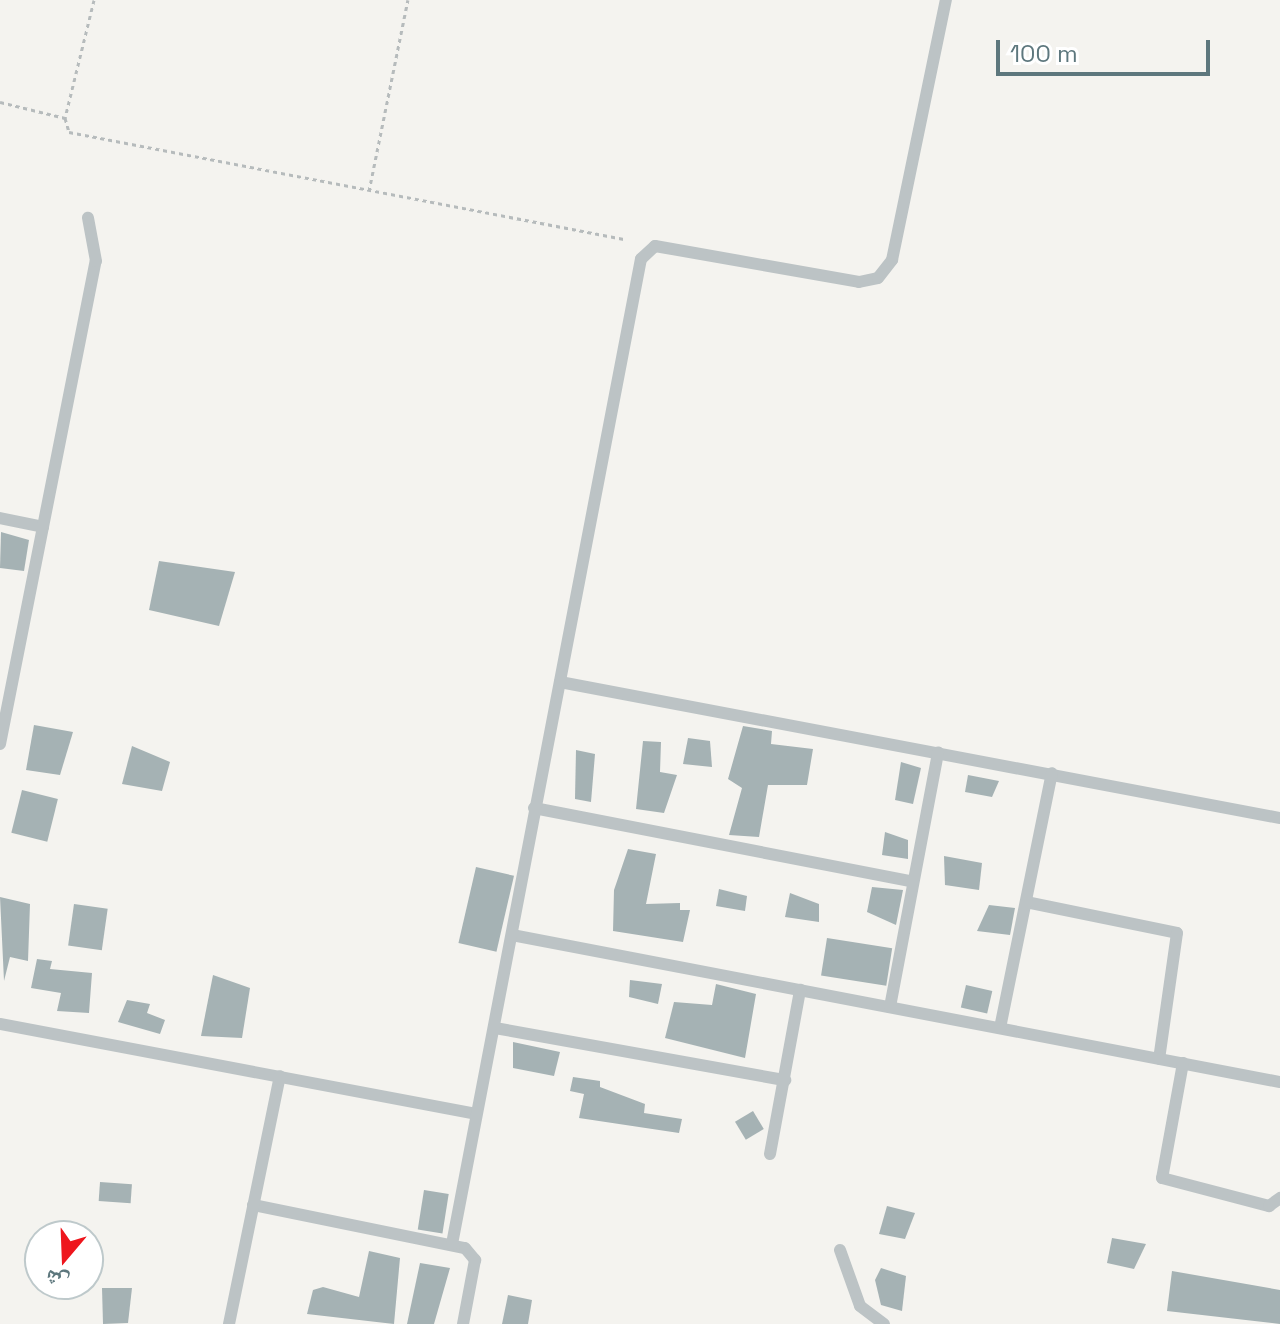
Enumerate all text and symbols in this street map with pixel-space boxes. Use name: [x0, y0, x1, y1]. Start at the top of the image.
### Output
scale bar: [1000, 24, 1214, 74]
text: 100 m: [1010, 38, 1078, 69]
north arrow: [24, 1220, 104, 1300]
text: ش: [41, 1264, 72, 1298]

